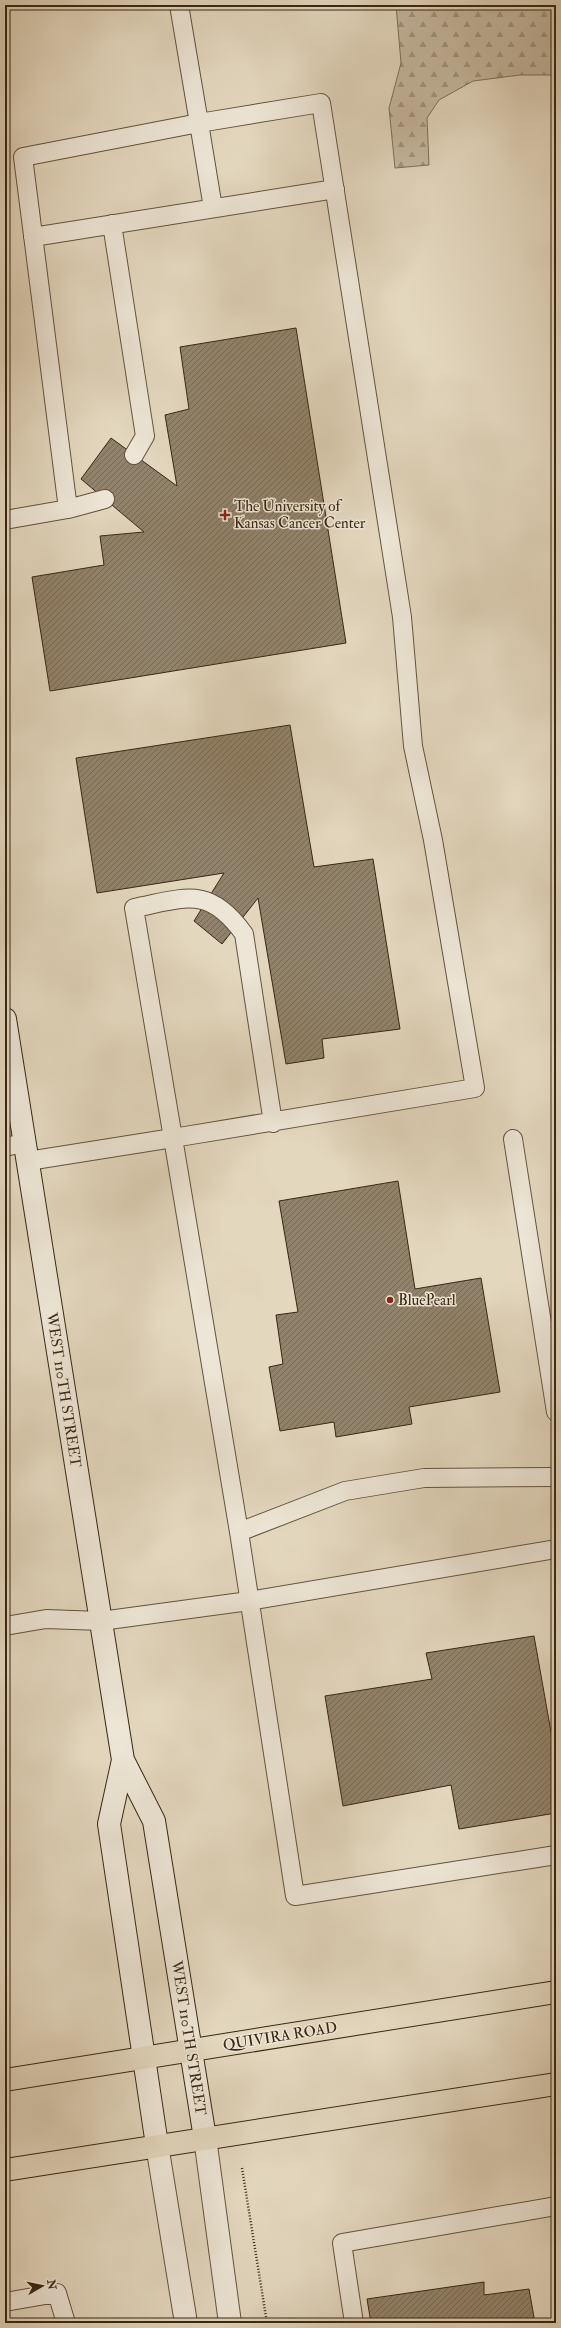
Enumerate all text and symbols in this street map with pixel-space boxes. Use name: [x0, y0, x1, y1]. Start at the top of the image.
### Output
place label: The University of Kansas Cancer Center: [234, 497, 366, 533]
marker: The University of Kansas Cancer Center: [219, 509, 231, 521]
place label: BluePearl: [398, 1291, 456, 1310]
marker: BluePearl: [385, 1295, 395, 1305]
street label: WEST 110TH STREET: [42, 1310, 85, 1469]
street label: WEST 110TH STREET: [167, 1958, 210, 2117]
street label: QUIVIRA ROAD: [222, 2018, 339, 2055]
north arrow: [22, 2266, 62, 2306]
text: N: [44, 2278, 59, 2292]

